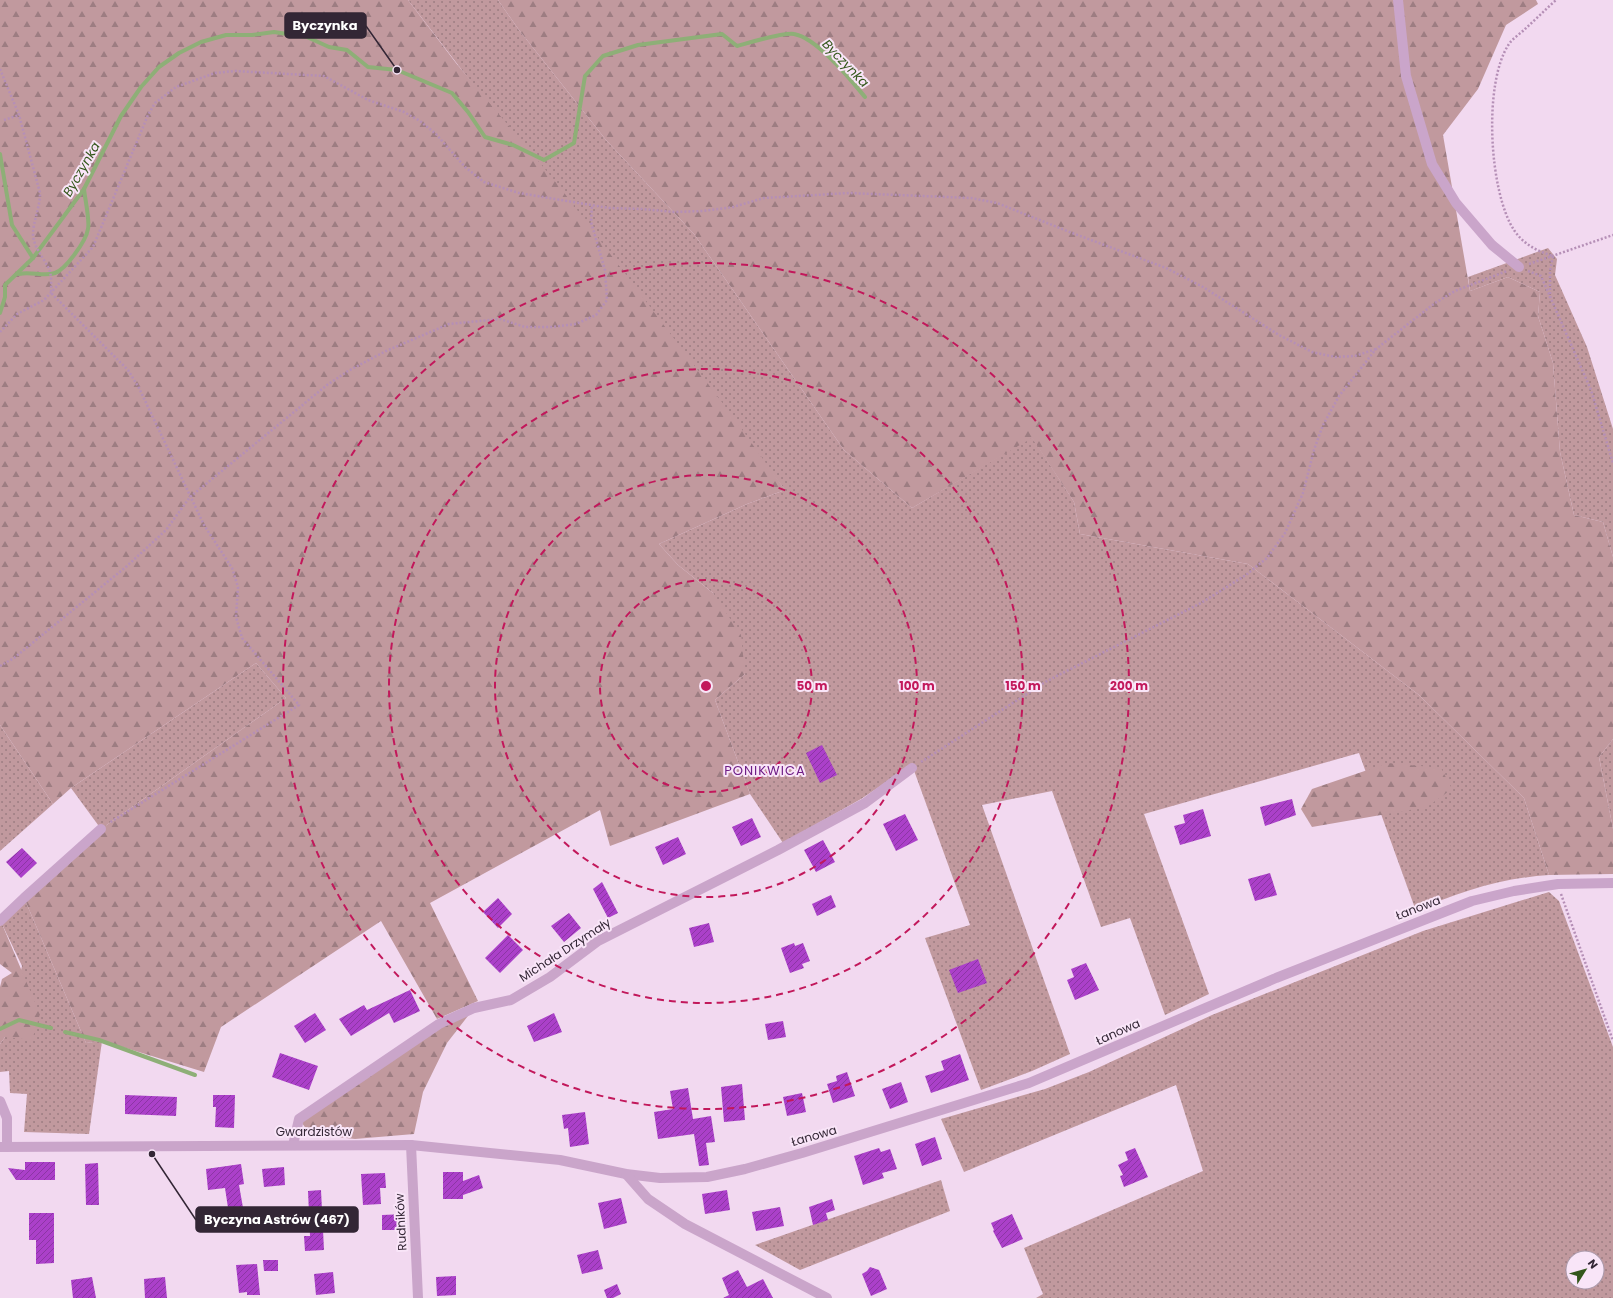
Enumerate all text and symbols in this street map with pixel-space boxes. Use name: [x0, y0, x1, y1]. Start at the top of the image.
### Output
callout: Byczynka: [285, 13, 366, 38]
text: Byczynka: [293, 16, 358, 35]
water label: Byczynka: [818, 35, 874, 92]
water label: Byczynka: [58, 138, 105, 200]
text: 50 m: [797, 677, 828, 694]
text: 100 m: [899, 677, 935, 694]
text: 150 m: [1005, 677, 1041, 694]
text: 200 m: [1110, 677, 1148, 694]
centre of rings: [699, 679, 713, 693]
district label: PONIKWICA: [724, 761, 806, 780]
street label: Łanowa: [1393, 891, 1443, 924]
street label: Michała Drzymały: [516, 913, 614, 986]
street label: Łanowa: [1093, 1014, 1143, 1049]
street label: Łanowa: [789, 1121, 839, 1150]
street label: Gwardzistów: [276, 1123, 352, 1140]
street label: Rudników: [391, 1193, 410, 1251]
callout: Byczyna Astrów (467): [196, 1207, 358, 1232]
text: Byczyna Astrów (467): [204, 1210, 350, 1229]
north arrow: [1565, 1250, 1605, 1290]
text: N: [1584, 1256, 1602, 1272]

